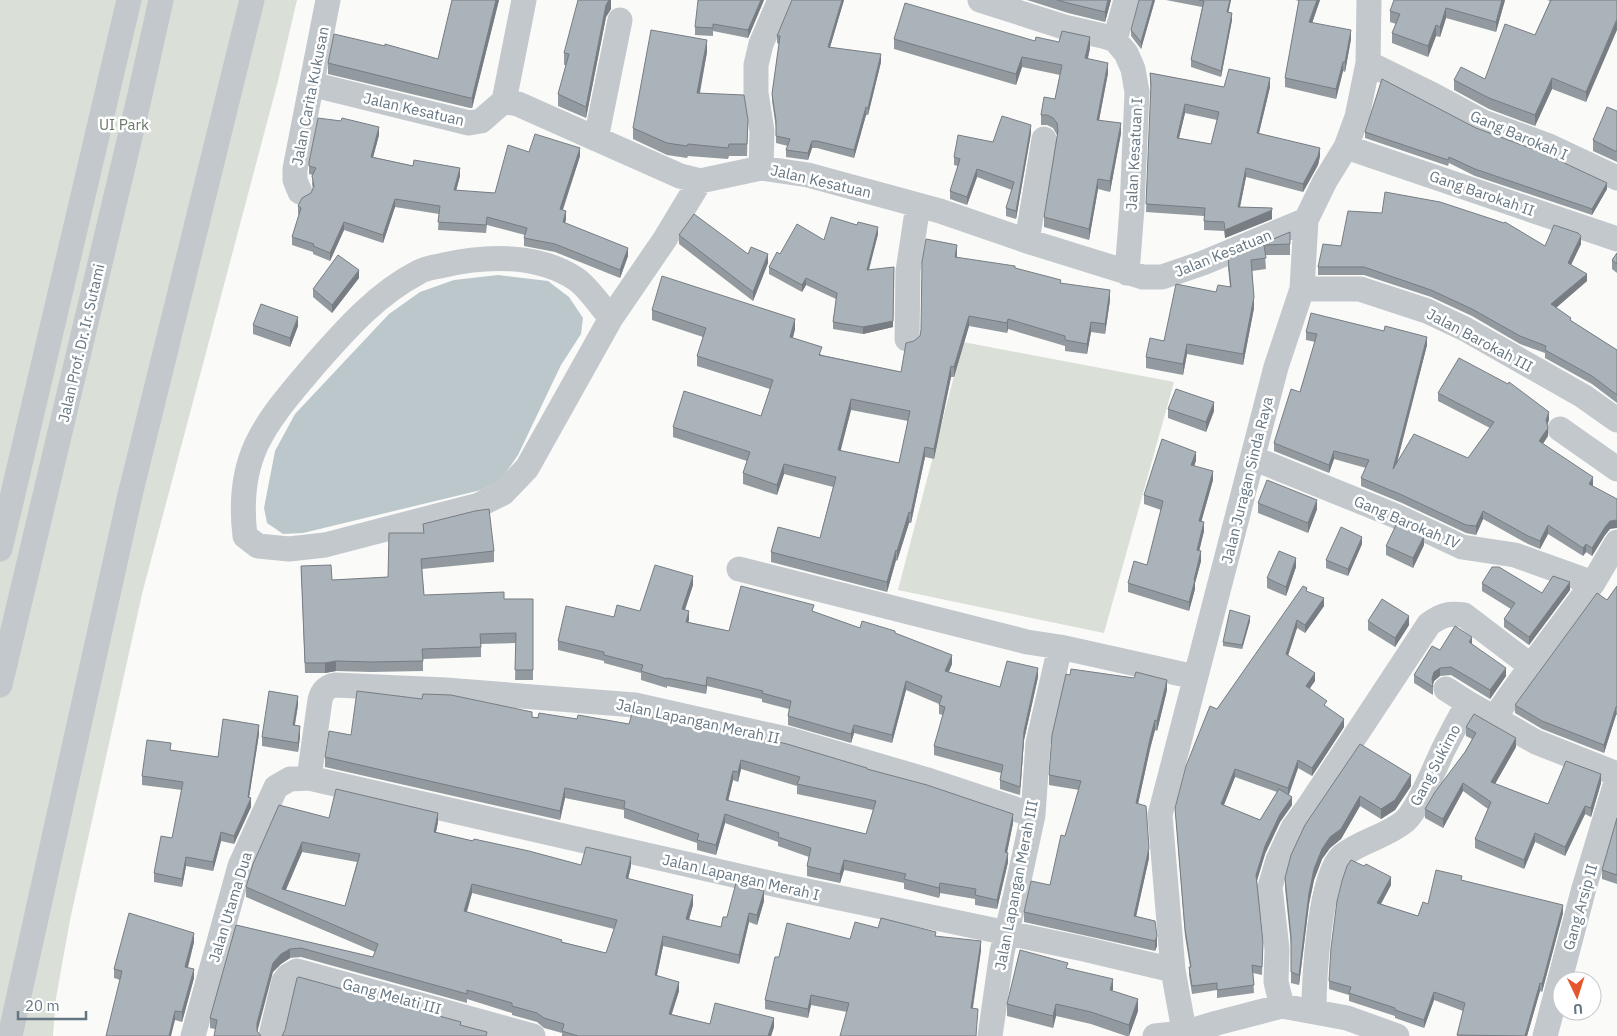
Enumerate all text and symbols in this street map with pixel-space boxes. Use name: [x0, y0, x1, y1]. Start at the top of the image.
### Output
street label: Jalan Carita Kukusan: [287, 25, 333, 167]
street label: Jalan Kesatuan: [362, 88, 466, 130]
street label: Jalan Kesatuan I: [1122, 97, 1146, 211]
street label: Gang Barokah I: [1467, 106, 1571, 164]
park label: UI Park: [99, 115, 149, 134]
street label: Jalan Kesatuan: [769, 160, 873, 202]
street label: Gang Barokah II: [1427, 166, 1537, 220]
street label: Jalan Kesatuan: [1172, 225, 1274, 281]
street label: Jalan Prof. Dr. Ir. Sutami: [54, 262, 108, 424]
street label: Jalan Barokah III: [1424, 304, 1536, 376]
street label: Jalan Juragan Sinda Raya: [1217, 395, 1277, 565]
street label: Gang Barokah IV: [1351, 491, 1463, 553]
street label: Jalan Lapangan Merah II: [615, 694, 781, 748]
street label: Gang Sukirno: [1406, 721, 1464, 809]
street label: Jalan Lapangan Merah III: [990, 799, 1042, 971]
street label: Jalan Utama Dua: [204, 849, 256, 965]
street label: Jalan Lapangan Merah I: [661, 850, 821, 904]
street label: Gang Arsip II: [1559, 862, 1601, 952]
north arrow: [1552, 971, 1602, 1021]
street label: Gang Melati III: [341, 974, 443, 1018]
scale bar: [18, 988, 85, 1020]
text: 20 m: [25, 996, 60, 1015]
text: U: [1572, 1000, 1583, 1018]

